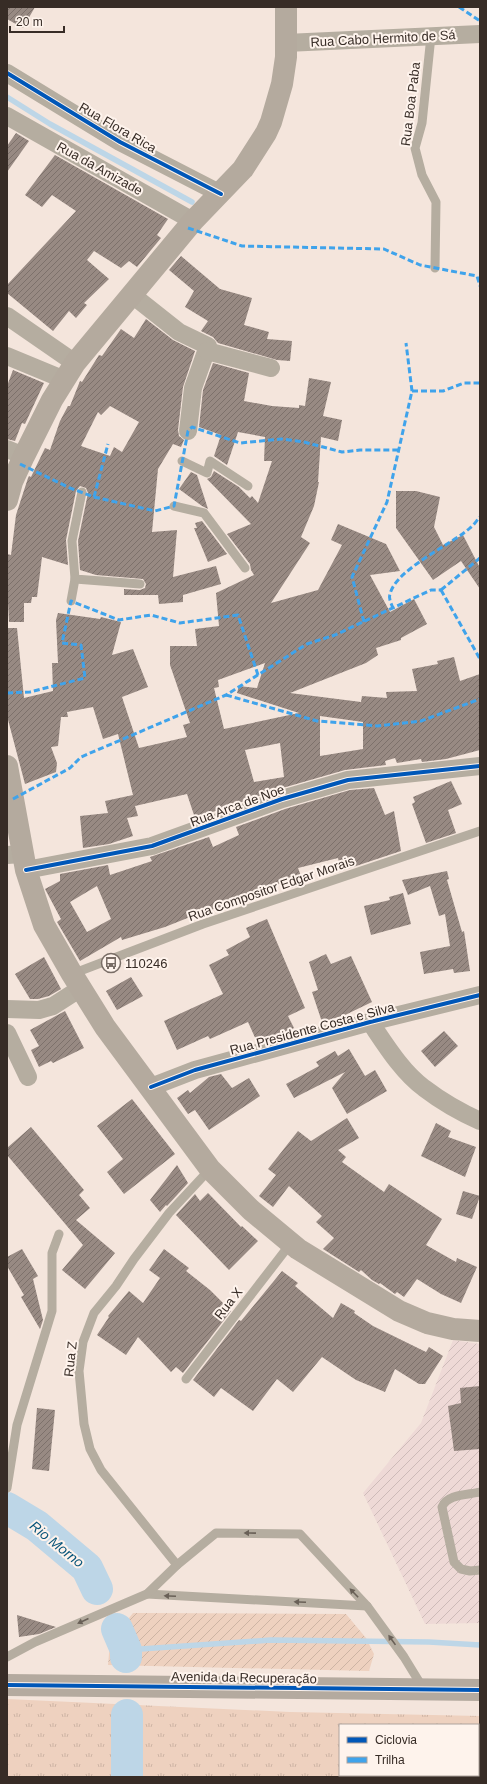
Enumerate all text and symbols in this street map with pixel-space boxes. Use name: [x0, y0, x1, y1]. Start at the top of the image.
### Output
scale bar: [10, 8, 64, 34]
text: 20 m: [16, 15, 43, 29]
street label: Rua Cabo Hermito de Sá: [310, 27, 457, 50]
street label: Rua Boa Paba: [398, 60, 423, 147]
street label: Rua Flora Rica: [76, 99, 160, 156]
street label: Rua da Amizade: [54, 139, 145, 198]
street label: Rua Arca de Noe: [188, 781, 286, 829]
street label: Rua Compositor Edgar Morais: [186, 853, 357, 924]
bus stop icon: 110246: [100, 952, 122, 974]
place label: 110246: [125, 956, 167, 971]
street label: Rua Presidente Costa e Silva: [228, 999, 397, 1058]
street label: Rua X: [211, 1284, 246, 1322]
street label: Rua Z: [61, 1341, 80, 1377]
water label: Rio Morno: [27, 1517, 87, 1571]
one-way arrow: [244, 1530, 256, 1537]
one-way arrow: [349, 1588, 359, 1598]
one-way arrow: [164, 1592, 176, 1599]
one-way arrow: [294, 1599, 306, 1606]
one-way arrow: [78, 1618, 89, 1624]
one-way arrow: [388, 1634, 396, 1645]
street label: Avenida da Recuperação: [171, 1669, 317, 1686]
legend: [339, 1724, 479, 1776]
text: Ciclovia: [375, 1733, 417, 1747]
text: Trilha: [375, 1753, 405, 1767]

